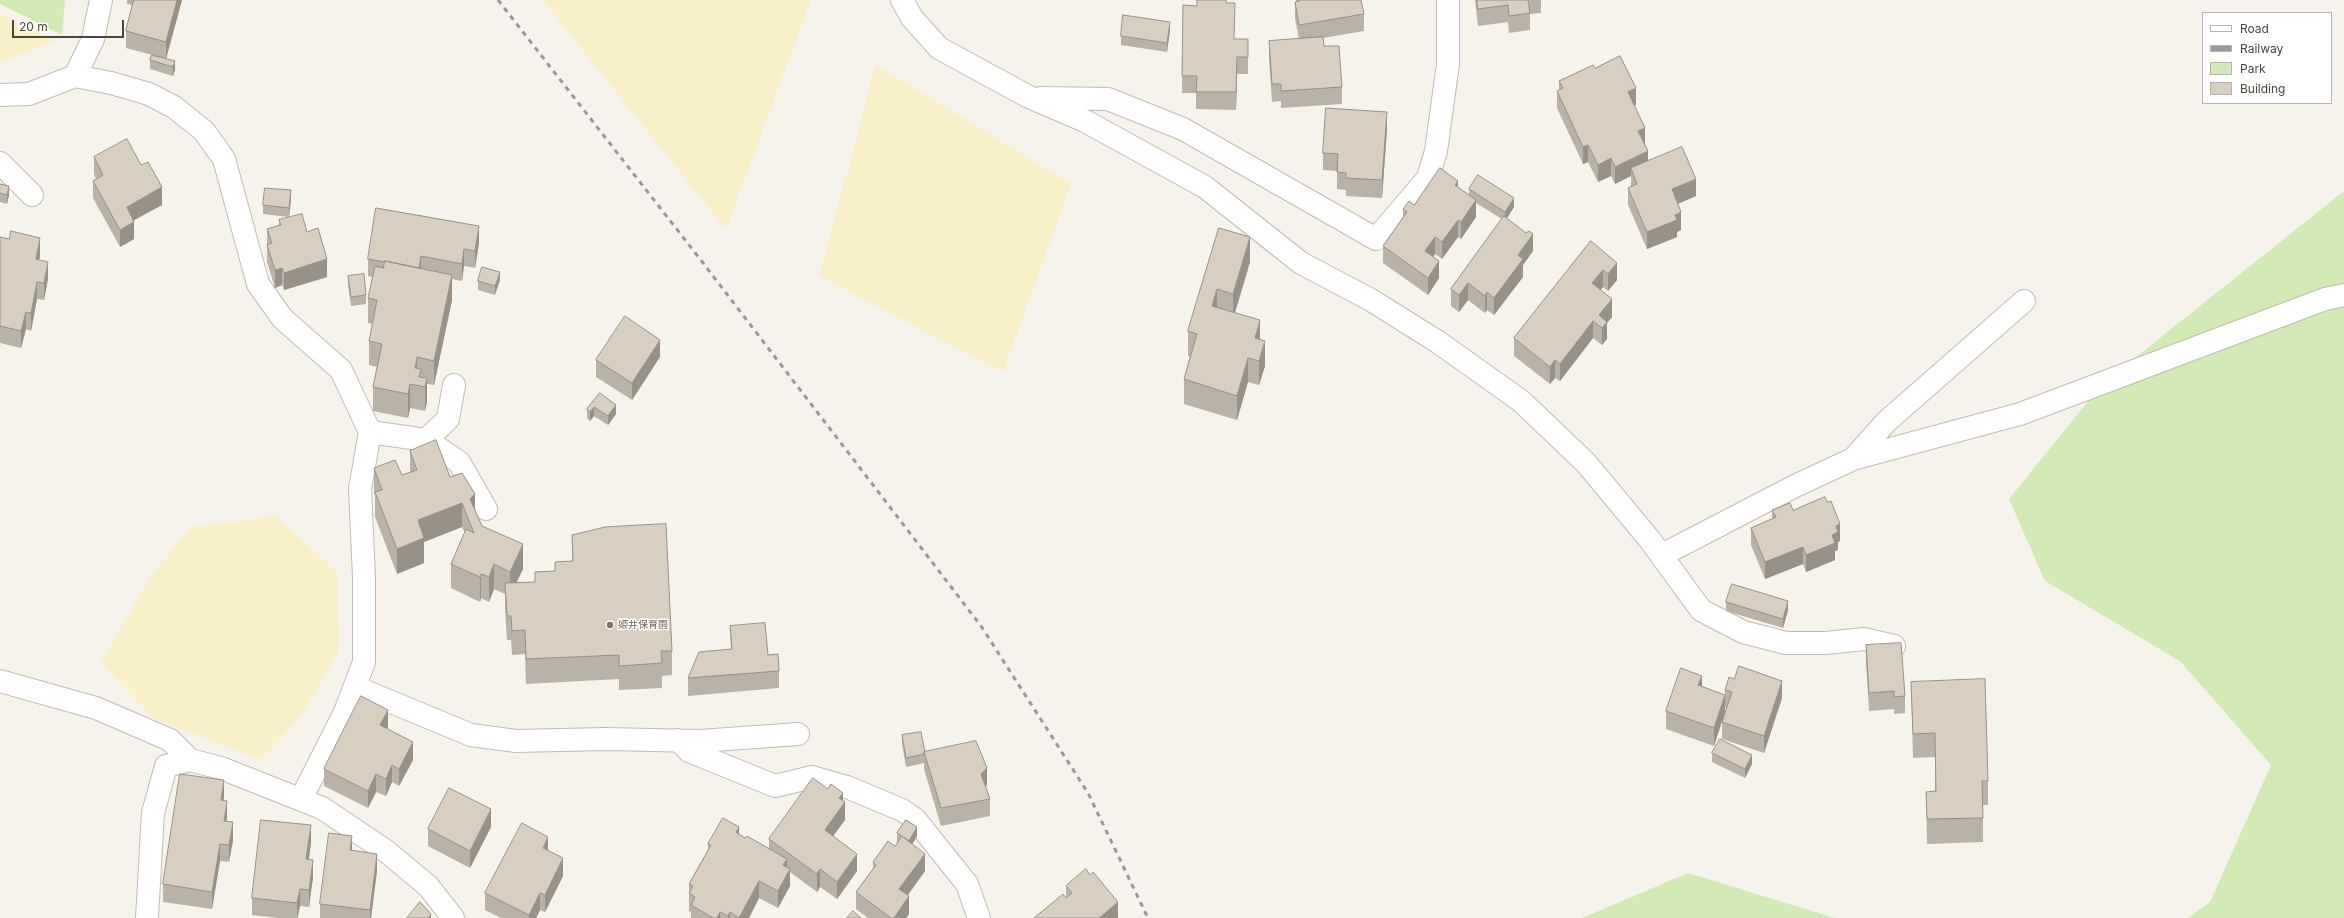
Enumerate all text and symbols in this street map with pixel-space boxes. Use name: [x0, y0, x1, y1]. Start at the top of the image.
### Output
scale bar: [14, 12, 126, 38]
legend: [2202, 12, 2332, 104]
text: 20 m: [19, 19, 48, 34]
text: Road: [2240, 21, 2269, 36]
text: Railway: [2240, 41, 2283, 56]
text: Park: [2240, 61, 2266, 76]
text: Building: [2240, 81, 2285, 96]
place label: 姫井保育園: [618, 619, 668, 631]
marker: 姫井保育園: [605, 620, 615, 630]

